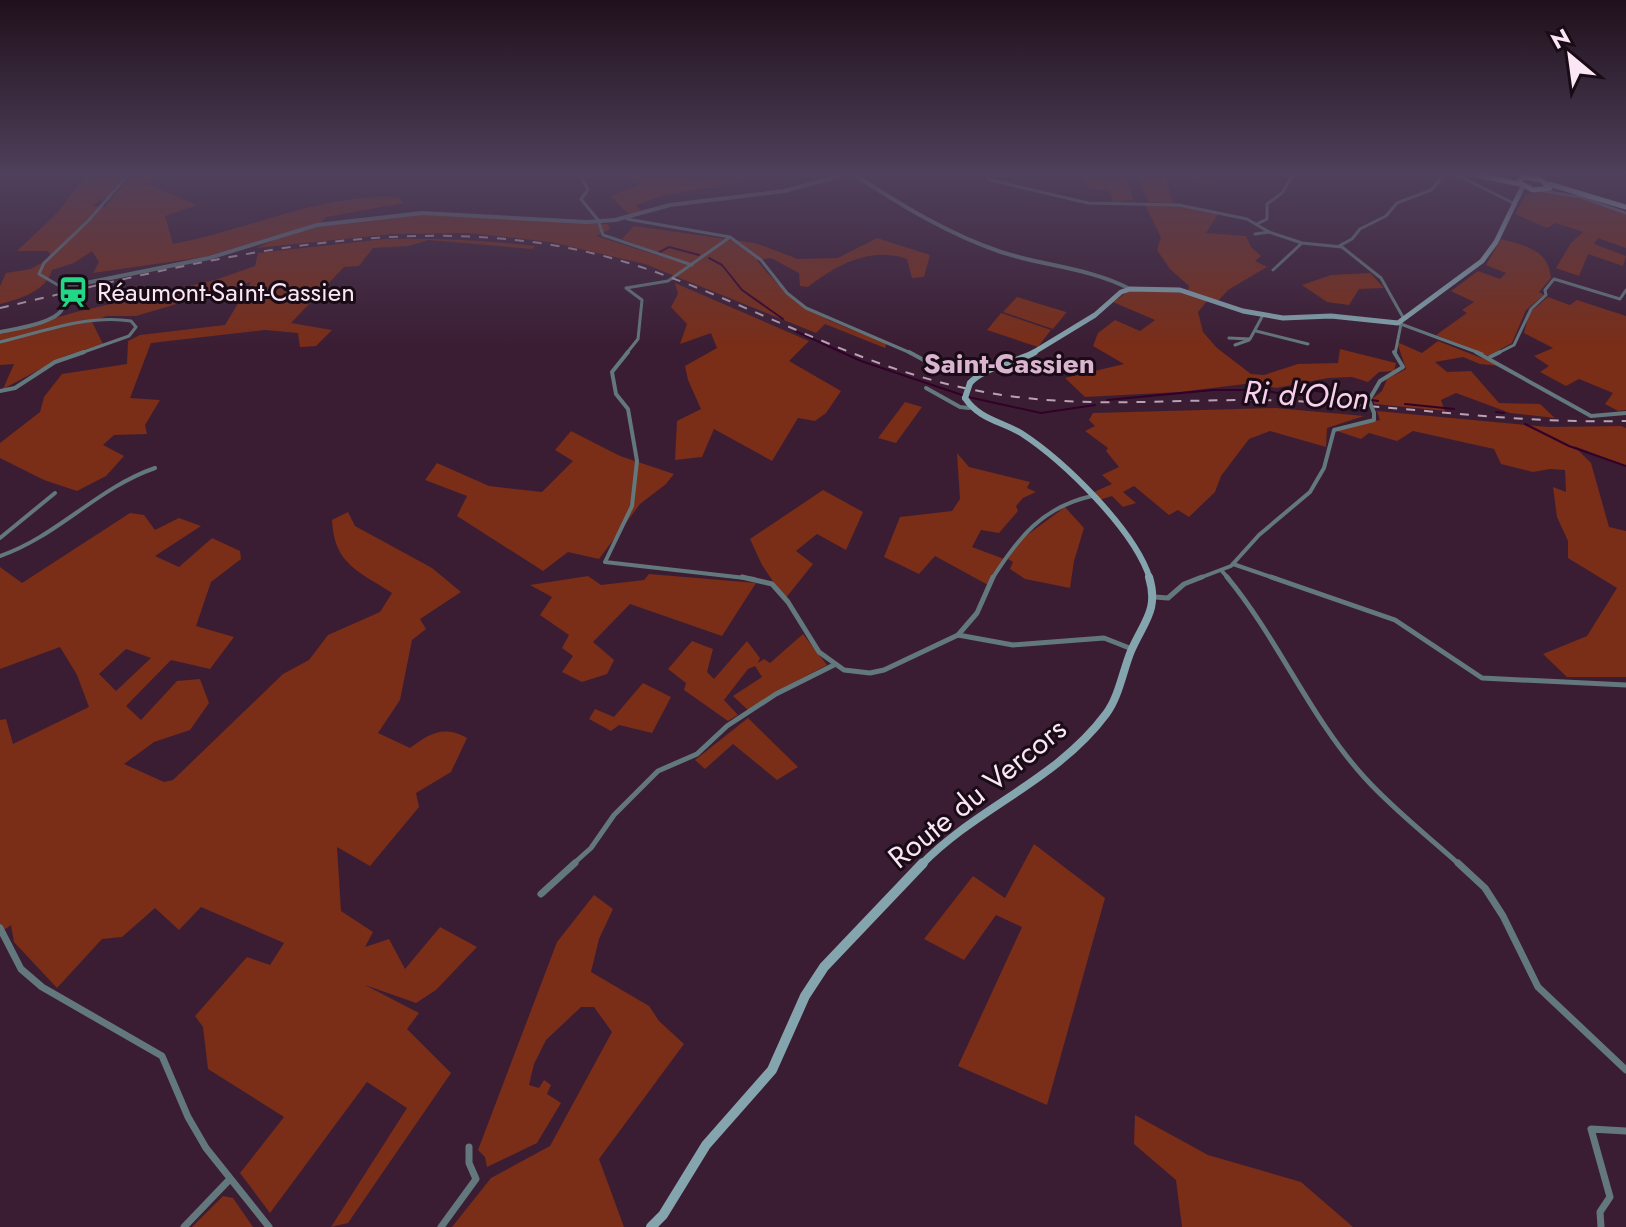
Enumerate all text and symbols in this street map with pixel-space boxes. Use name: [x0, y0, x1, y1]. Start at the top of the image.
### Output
north arrow: [1530, 16, 1610, 96]
text: N: [1545, 20, 1576, 57]
place label: Réaumont-Saint-Cassien: [97, 273, 355, 311]
station icon: Réaumont-Saint-Cassien: [56, 275, 90, 309]
district label: Saint-Cassien: [923, 343, 1095, 384]
water label: Ri d'Olon: [1242, 369, 1370, 421]
street label: Route du Vercors: [879, 708, 1075, 878]

